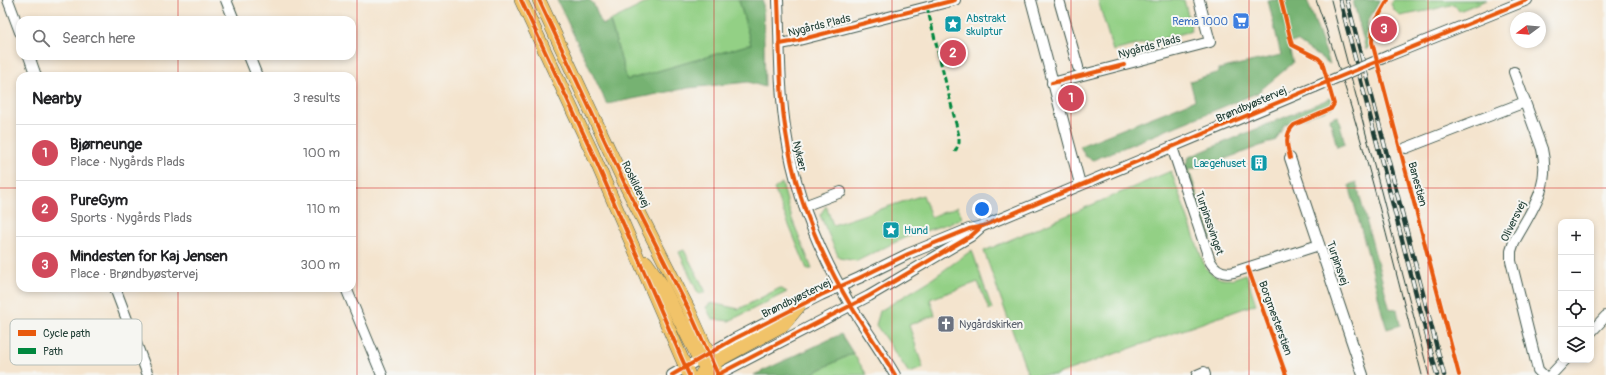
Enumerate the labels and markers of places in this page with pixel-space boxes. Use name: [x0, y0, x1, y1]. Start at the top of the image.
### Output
supermarket icon: Rema 1000: [1231, 11, 1251, 31]
place label: Abstrakt skulptur: [966, 12, 1007, 38]
place icon: Abstrakt skulptur: [943, 14, 963, 34]
pin: 3: [1371, 14, 1397, 44]
place label: Rema 1000: [1172, 15, 1228, 28]
pin: 2: [940, 38, 966, 68]
pin: 1: [1058, 83, 1084, 113]
building icon: Lægehuset: [1249, 153, 1269, 173]
place label: Lægehuset: [1193, 157, 1247, 170]
place icon: Hund: [881, 220, 901, 240]
place label: Hund: [904, 224, 928, 237]
church icon: Nygårdskirken: [936, 314, 956, 334]
place label: Nygårdskirken: [959, 318, 1023, 331]

